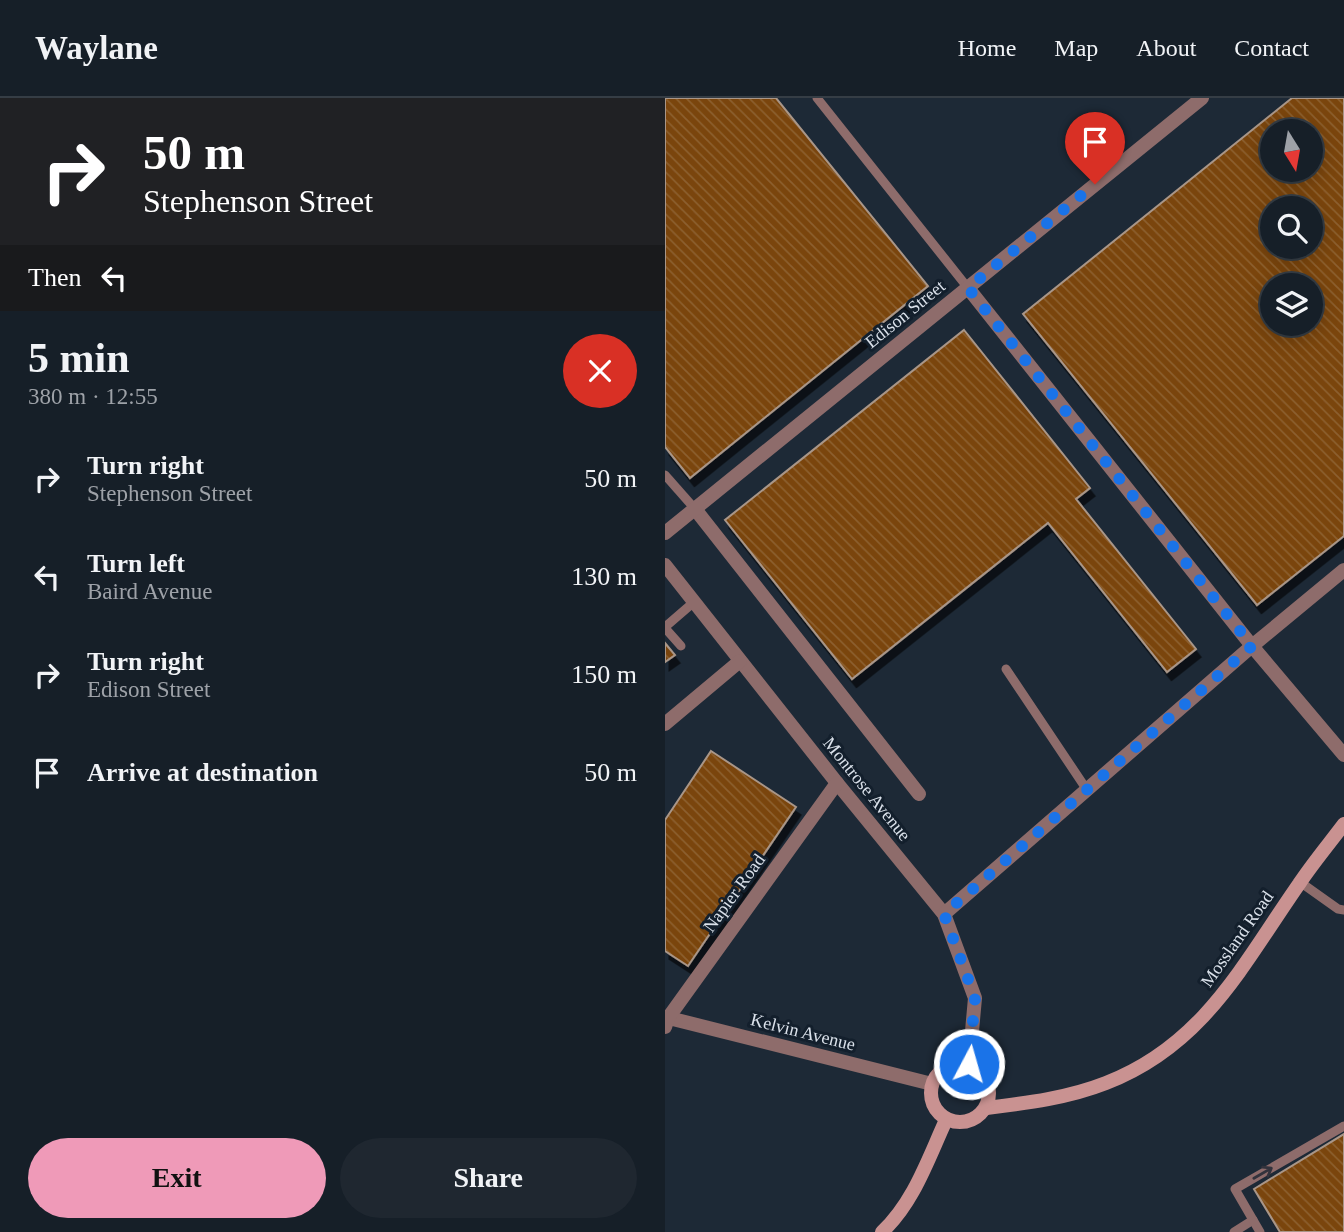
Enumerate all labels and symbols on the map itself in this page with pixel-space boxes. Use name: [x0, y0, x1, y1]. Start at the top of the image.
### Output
pin: [1065, 112, 1125, 184]
north arrow: [1260, 119, 1323, 182]
street label: Edison Street: [861, 276, 949, 352]
street label: Montrose Avenue: [819, 733, 915, 845]
street label: Napier Road: [699, 850, 769, 936]
street label: Mossland Road: [1197, 887, 1277, 991]
street label: Kelvin Avenue: [749, 1009, 857, 1055]
position arrow: [932, 1027, 1006, 1101]
one-way arrow: [1252, 1166, 1273, 1179]

